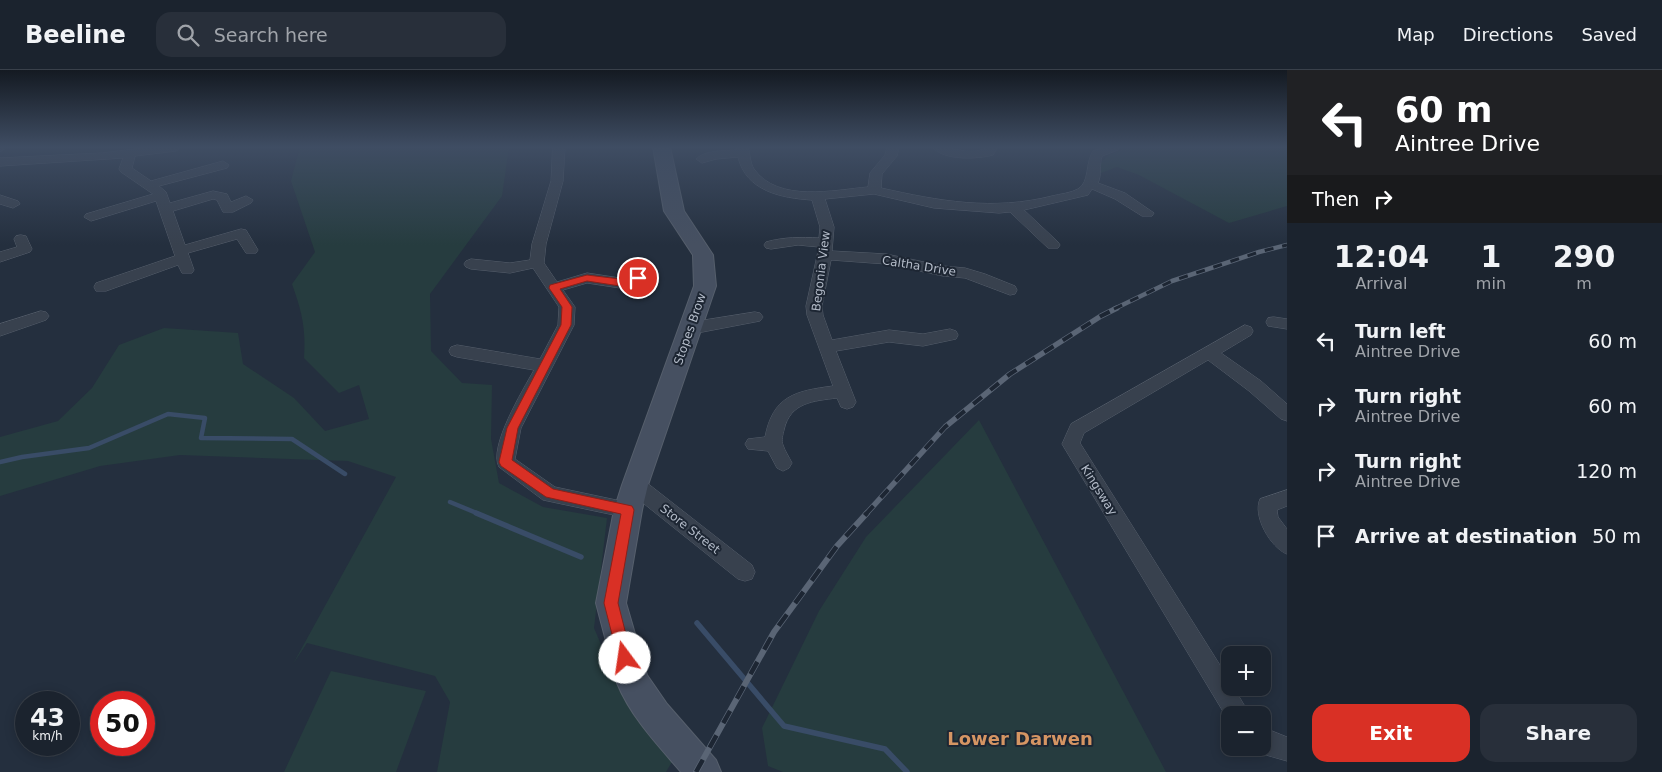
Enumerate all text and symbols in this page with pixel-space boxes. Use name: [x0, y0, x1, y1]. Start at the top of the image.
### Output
search box: [156, 12, 506, 57]
text: Beeline: [25, 21, 126, 49]
icon: search: [174, 21, 202, 49]
text: Search here: [214, 24, 328, 46]
text: Map: [1397, 24, 1435, 45]
text: Directions: [1463, 24, 1553, 45]
text: Saved: [1581, 24, 1637, 45]
icon: left: [1312, 90, 1377, 155]
text: 60 m: [1395, 90, 1492, 130]
text: Aintree Drive: [1395, 131, 1540, 156]
icon: right: [1369, 185, 1397, 213]
text: Then: [1312, 188, 1359, 210]
street label: Begonia View: [809, 230, 833, 312]
text: 12:04: [1334, 239, 1429, 274]
text: 1: [1480, 239, 1501, 274]
text: 290: [1553, 239, 1615, 274]
street label: Caltha Drive: [881, 253, 957, 279]
pin: [617, 257, 659, 299]
icon: arrive: [624, 264, 652, 292]
text: Arrival: [1355, 274, 1407, 293]
text: min: [1476, 274, 1506, 293]
text: m: [1576, 274, 1592, 293]
street label: Stopes Brow: [671, 291, 709, 367]
text: Turn left: [1355, 320, 1446, 342]
icon: left: [1312, 327, 1340, 355]
text: 60 m: [1588, 330, 1637, 352]
text: Aintree Drive: [1355, 342, 1460, 361]
text: Turn right: [1355, 385, 1461, 407]
icon: right: [1312, 392, 1340, 420]
text: 60 m: [1588, 395, 1637, 417]
text: Aintree Drive: [1355, 407, 1460, 426]
text: Turn right: [1355, 450, 1461, 472]
icon: right: [1312, 457, 1340, 485]
text: 120 m: [1576, 460, 1637, 482]
street label: Kingsway: [1078, 462, 1120, 518]
text: Aintree Drive: [1355, 472, 1460, 491]
street label: Store Street: [657, 501, 723, 557]
icon: arrive: [1312, 522, 1340, 550]
text: Arrive at destination: [1355, 525, 1577, 547]
text: 50 m: [1592, 525, 1641, 547]
position arrow: [598, 631, 650, 683]
map controls: [1221, 646, 1271, 756]
button: +: [1221, 646, 1271, 696]
speed limit sign: 50: [90, 691, 155, 756]
text: 43: [30, 703, 65, 732]
button: Exit: [1312, 704, 1470, 762]
button: Share: [1480, 704, 1637, 762]
button: −: [1221, 706, 1271, 756]
district label: Lower Darwen: [947, 728, 1093, 749]
text: km/h: [32, 729, 63, 743]

